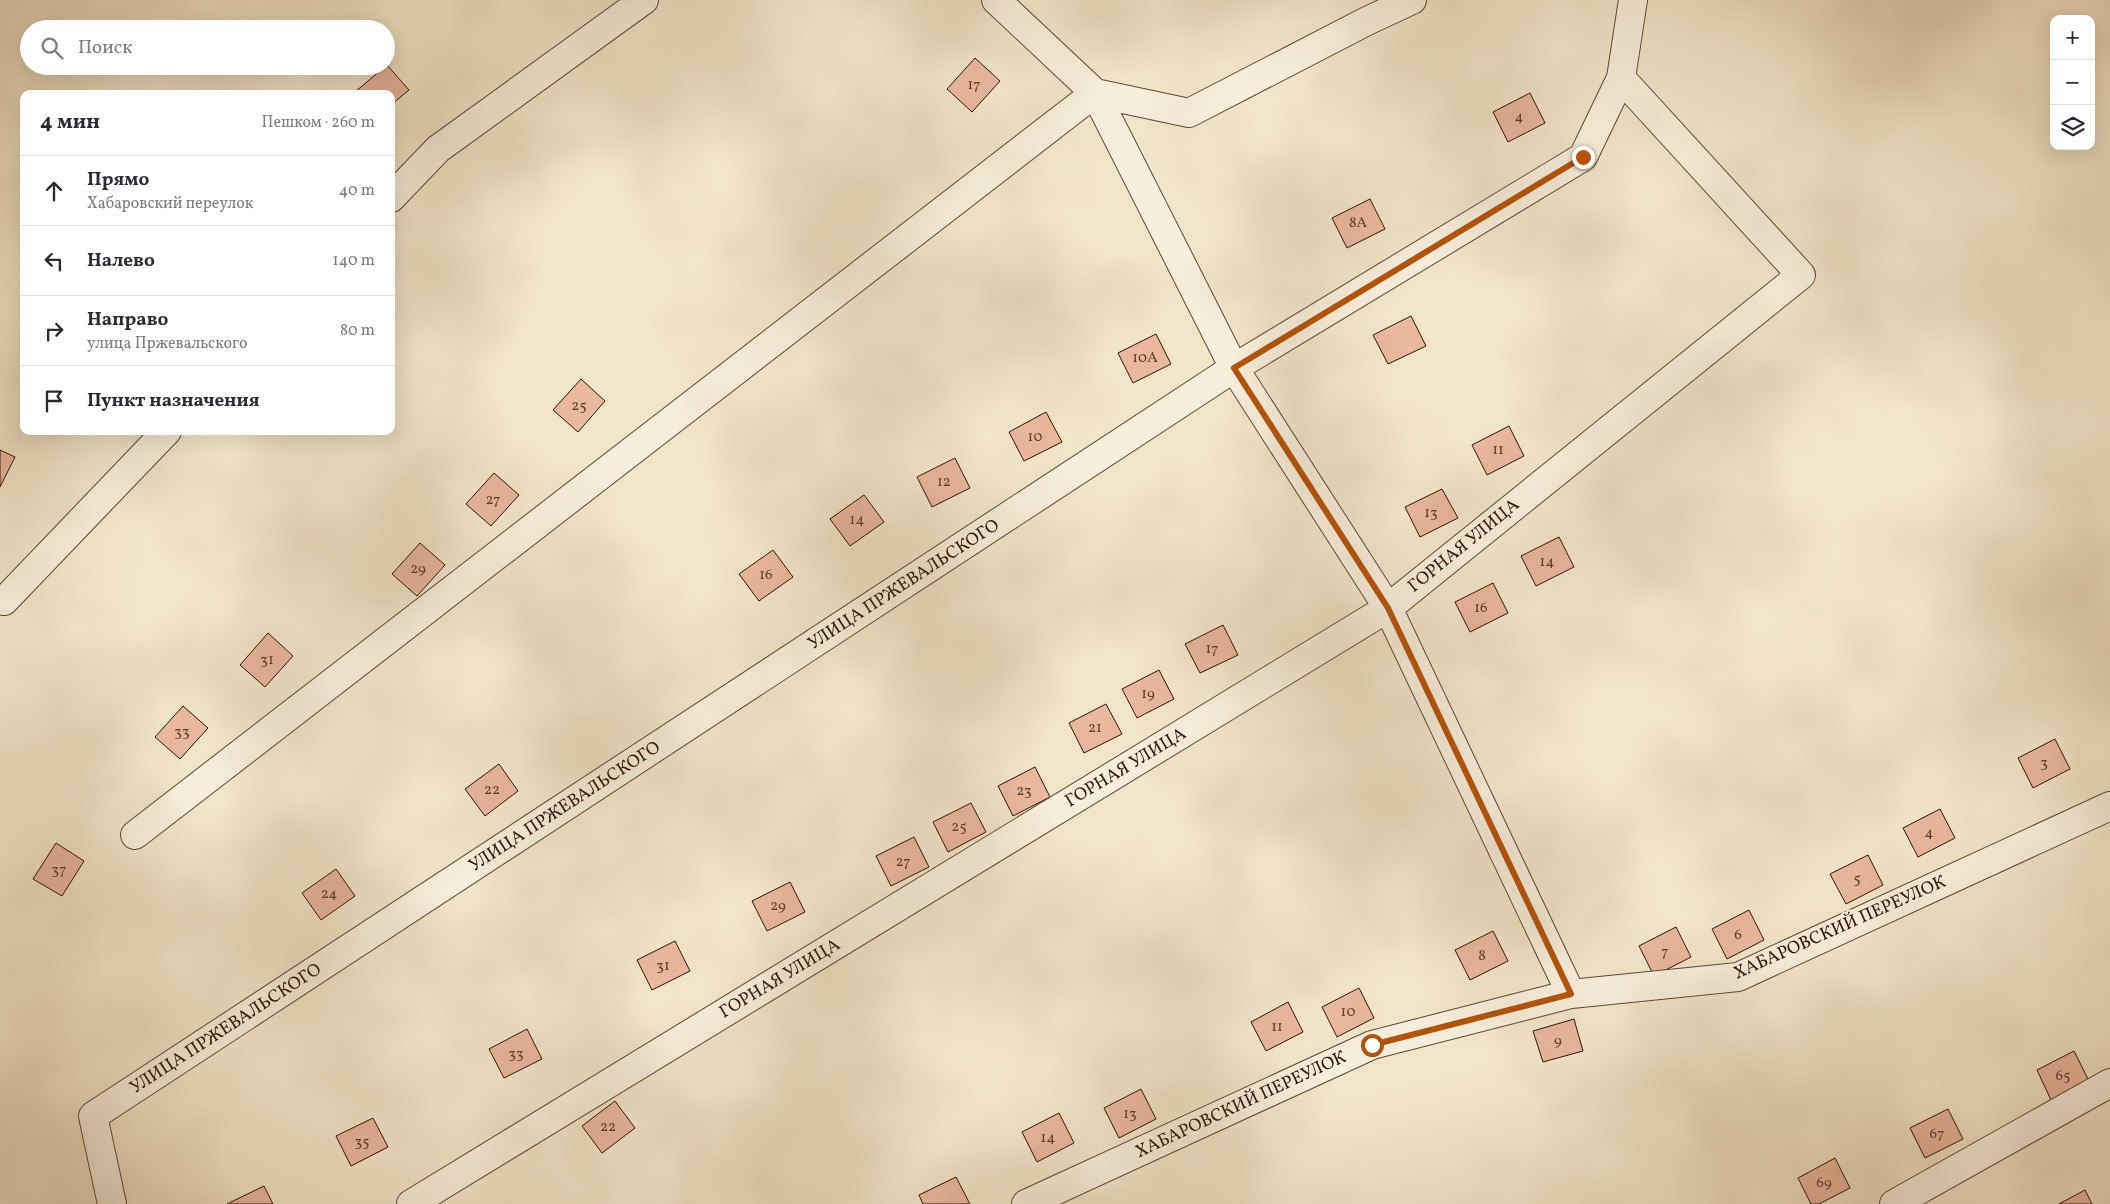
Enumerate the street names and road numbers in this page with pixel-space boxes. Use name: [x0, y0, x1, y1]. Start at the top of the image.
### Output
street label: ГОРНАЯ УЛИЦА: [1403, 493, 1525, 599]
street label: УЛИЦА ПРЖЕВАЛЬСКОГО: [803, 514, 1005, 656]
street label: ГОРНАЯ УЛИЦА: [1061, 722, 1192, 814]
street label: УЛИЦА ПРЖЕВАЛЬСКОГО: [464, 736, 666, 878]
street label: ХАБАРОВСКИЙ ПЕРЕУЛОК: [1730, 870, 1950, 986]
street label: ГОРНАЯ УЛИЦА: [715, 933, 846, 1025]
street label: УЛИЦА ПРЖЕВАЛЬСКОГО: [125, 958, 327, 1100]
street label: ХАБАРОВСКИЙ ПЕРЕУЛОК: [1131, 1045, 1351, 1165]

